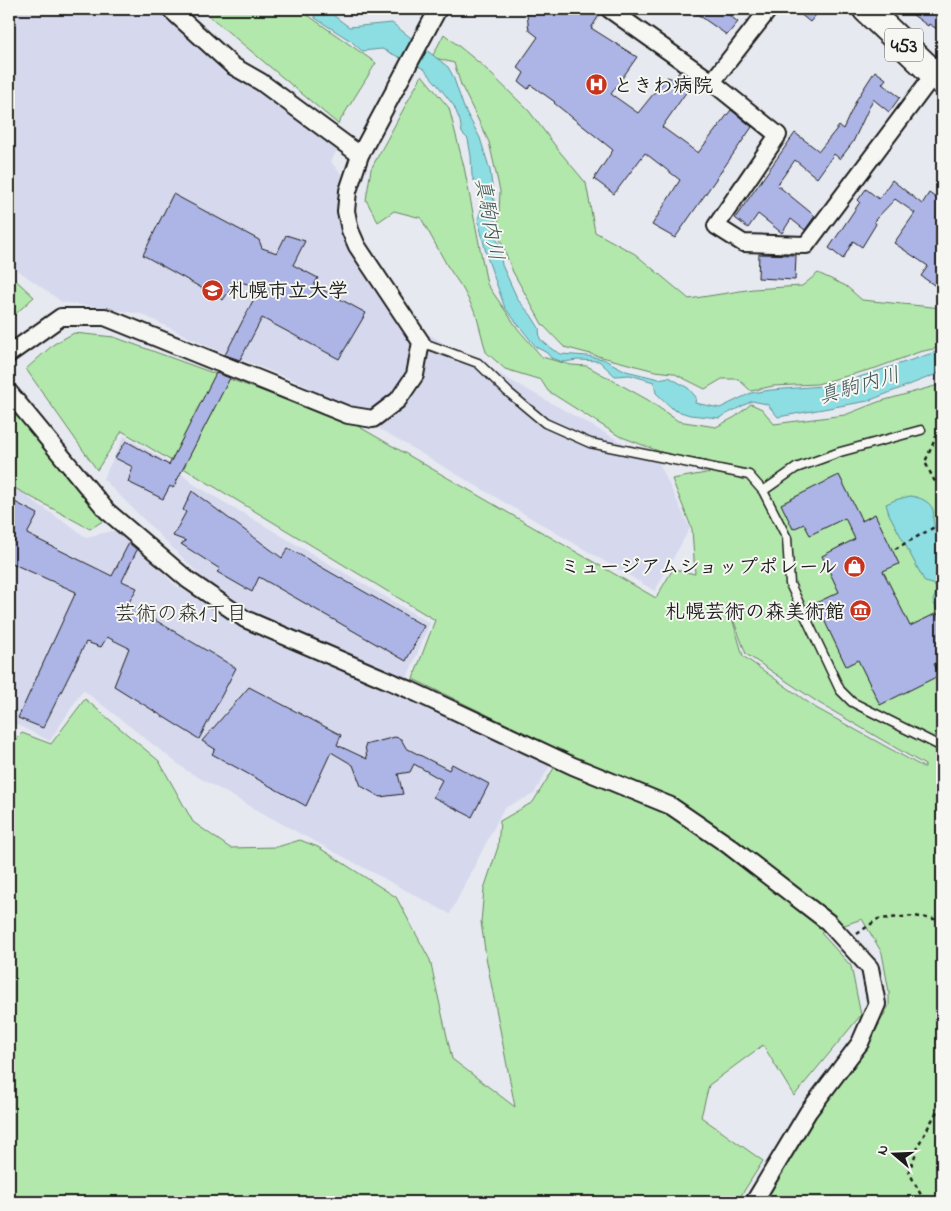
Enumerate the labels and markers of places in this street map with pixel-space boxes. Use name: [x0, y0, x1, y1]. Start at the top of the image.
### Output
hospital icon: ときわ病院: [585, 73, 609, 97]
place label: ときわ病院: [613, 73, 713, 102]
school or university icon: 札幌市立大学: [200, 278, 224, 302]
place label: 札幌市立大学: [228, 278, 348, 307]
place label: ミュージアムショップポレール: [560, 554, 838, 583]
shop icon: ミュージアムショップポレール: [842, 554, 866, 578]
place label: 札幌芸術の森美術館: [665, 599, 845, 628]
museum icon: 札幌芸術の森美術館: [849, 599, 873, 623]

